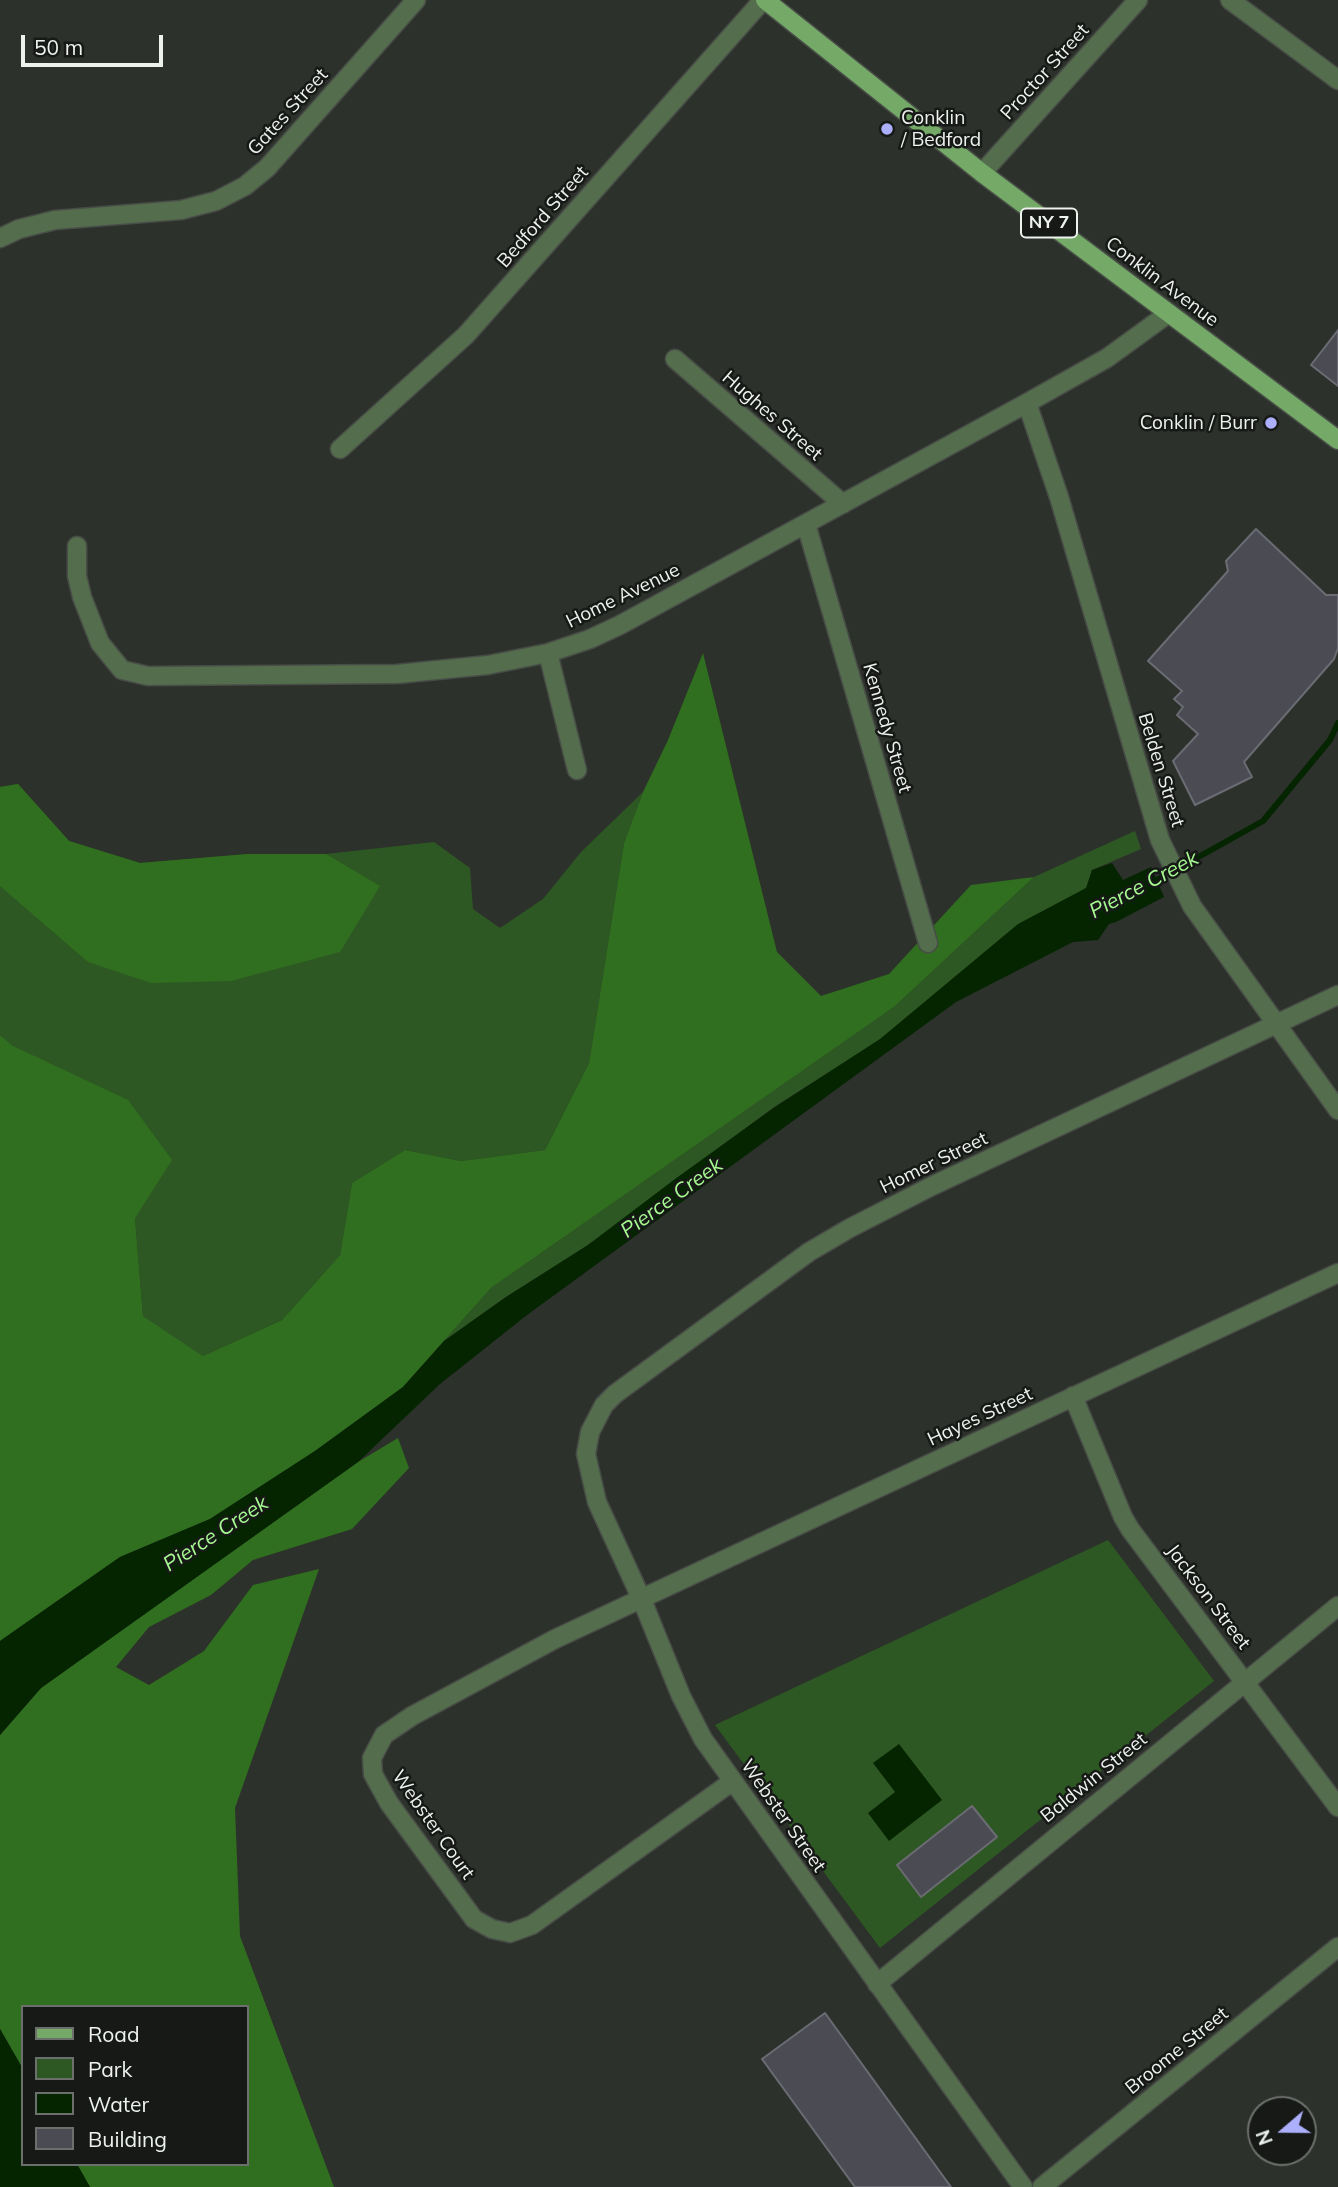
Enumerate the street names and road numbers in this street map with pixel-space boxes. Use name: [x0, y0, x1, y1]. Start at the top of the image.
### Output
street label: Proctor Street: [996, 19, 1094, 125]
street label: Gates Street: [243, 64, 333, 160]
street label: Bedford Street: [493, 161, 593, 273]
road number: NY 7: [1021, 208, 1077, 238]
street label: Conklin Avenue: [1101, 232, 1223, 332]
street label: Hughes Street: [717, 366, 827, 466]
street label: Home Avenue: [562, 559, 684, 633]
street label: Kennedy Street: [858, 661, 916, 795]
street label: Belden Street: [1133, 710, 1189, 830]
street label: Homer Street: [877, 1127, 991, 1199]
street label: Hayes Street: [924, 1383, 1036, 1451]
street label: Jackson Street: [1161, 1540, 1255, 1654]
street label: Baldwin Street: [1036, 1728, 1152, 1828]
street label: Webster Street: [736, 1755, 830, 1877]
street label: Webster Court: [387, 1766, 479, 1884]
street label: Broome Street: [1121, 2003, 1233, 2099]

